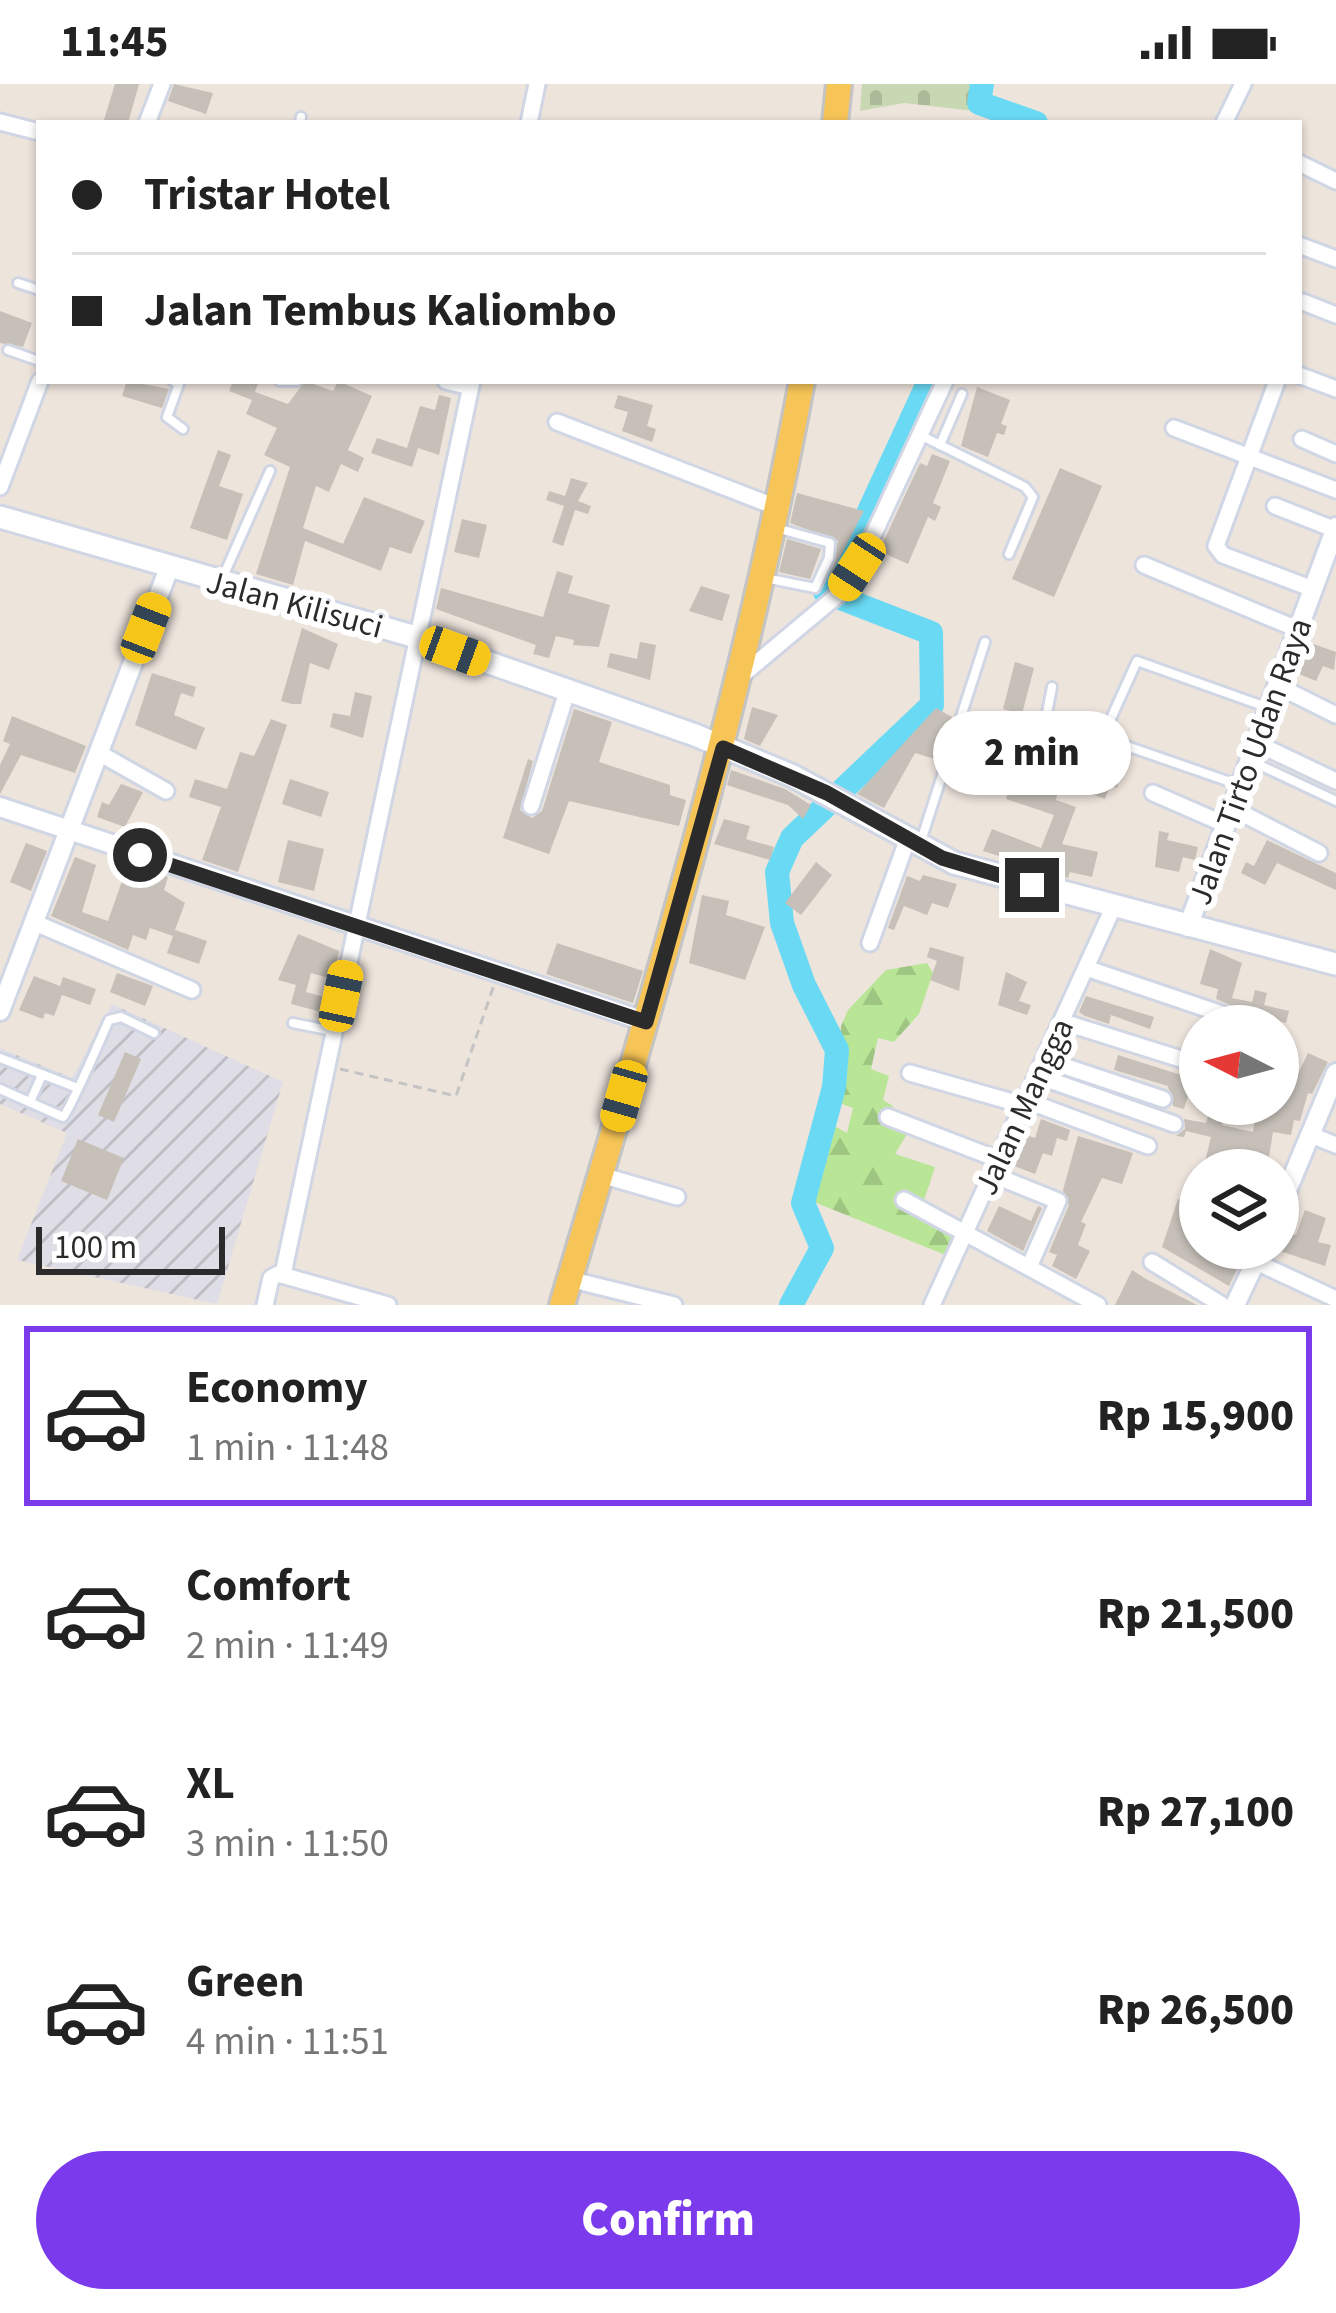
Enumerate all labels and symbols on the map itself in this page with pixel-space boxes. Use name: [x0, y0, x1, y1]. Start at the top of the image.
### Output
car: [822, 527, 892, 607]
street label: Jalan Kilisuci: [201, 558, 388, 651]
car: [116, 588, 176, 668]
street label: Jalan Tirto Udan Raya: [1177, 612, 1324, 912]
car: [415, 622, 495, 680]
callout: 2 min: [933, 711, 1131, 795]
route start: [113, 828, 167, 882]
route end: [1005, 858, 1059, 912]
car: [316, 957, 366, 1035]
north arrow: [1179, 1005, 1299, 1125]
street label: Jalan Mangga: [963, 1011, 1086, 1203]
car: [597, 1056, 651, 1136]
scale bar: [36, 1221, 225, 1274]

